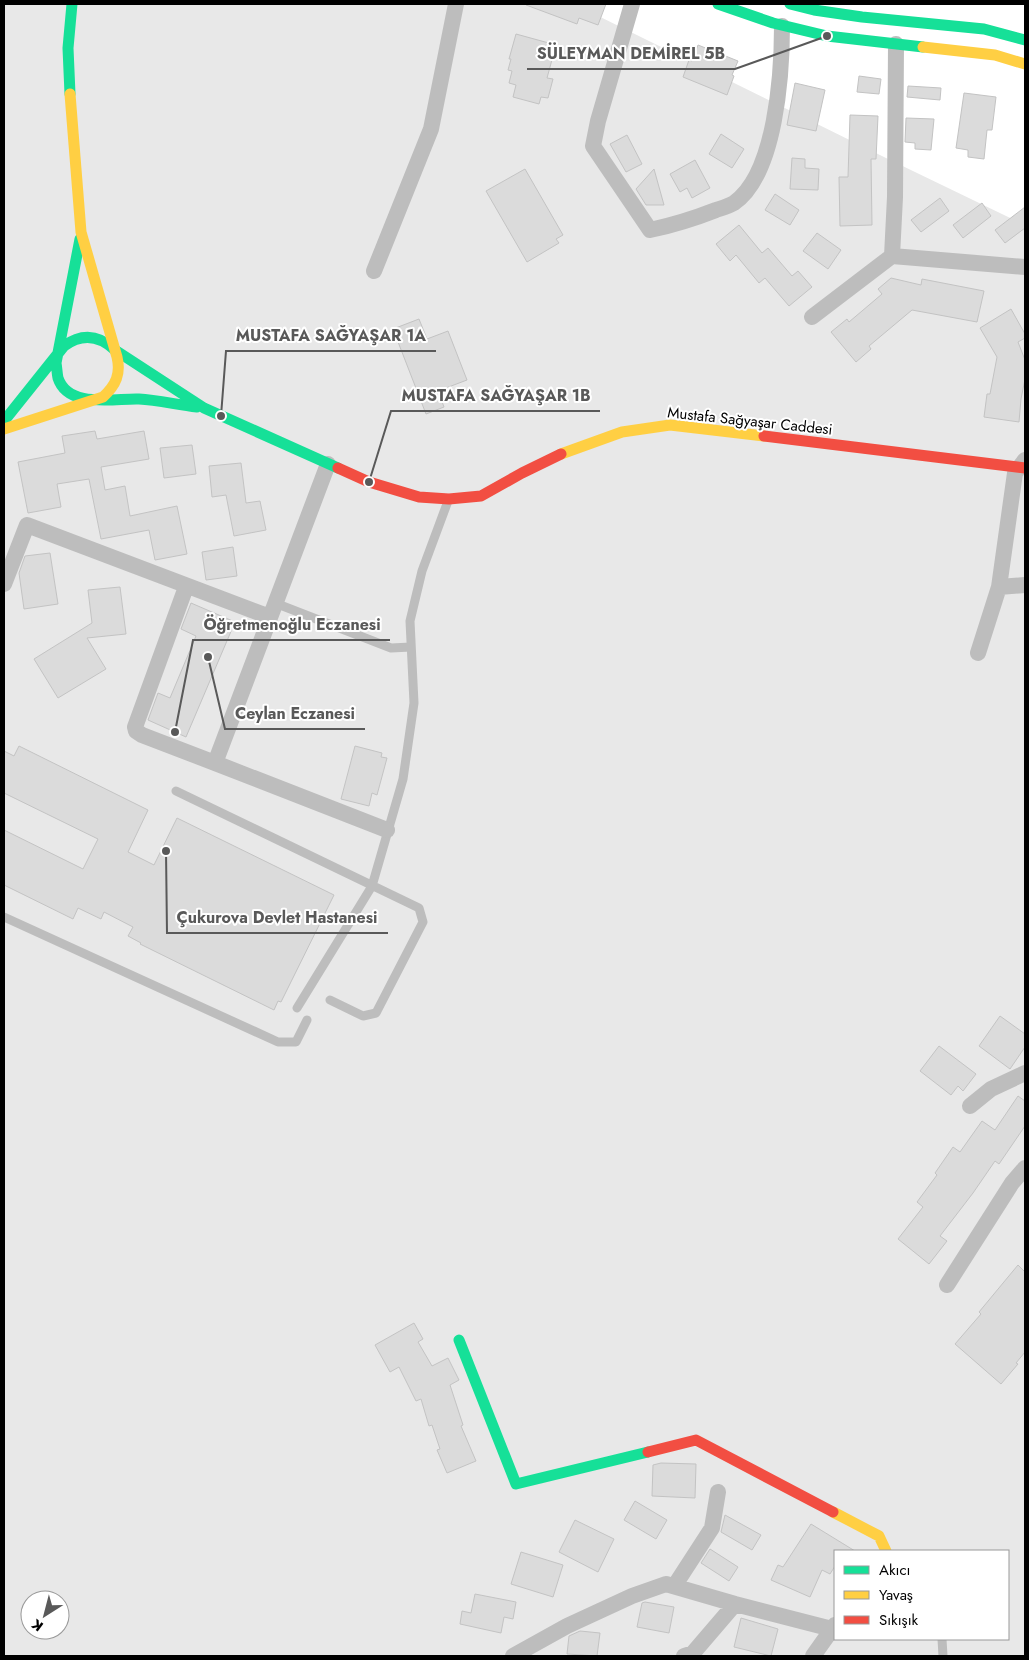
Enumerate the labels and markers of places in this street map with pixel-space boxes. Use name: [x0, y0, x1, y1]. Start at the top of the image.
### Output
callout: SÜLEYMAN DEMİREL 5B: [527, 38, 735, 69]
callout: MUSTAFA SAĞYAŞAR 1A: [226, 320, 436, 351]
callout: MUSTAFA SAĞYAŞAR 1B: [391, 380, 600, 411]
callout: Öğretmenoğlu Eczanesi: [193, 609, 390, 640]
callout: Ceylan Eczanesi: [225, 698, 365, 729]
callout: Çukurova Devlet Hastanesi: [167, 902, 388, 933]

